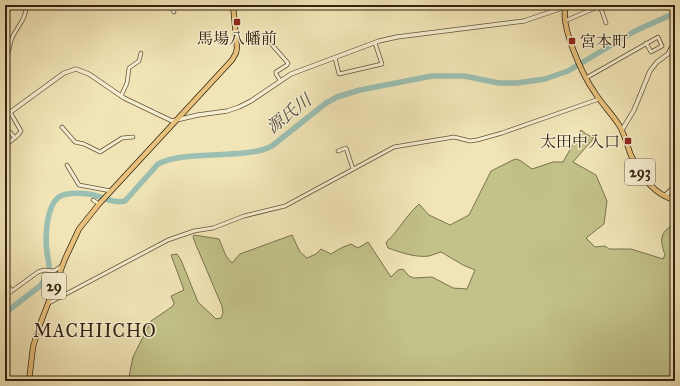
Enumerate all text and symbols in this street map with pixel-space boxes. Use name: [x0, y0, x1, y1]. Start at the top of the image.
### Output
marker: 馬場八幡前: [232, 17, 242, 27]
place label: 馬場八幡前: [197, 29, 277, 48]
place label: 宮本町: [580, 32, 628, 51]
marker: 宮本町: [567, 36, 577, 46]
water label: 源氏川: [262, 89, 317, 138]
place label: 太田中入口: [540, 132, 620, 151]
marker: 太田中入口: [623, 136, 633, 146]
road number: 293: [625, 159, 655, 185]
road number: 29: [42, 273, 66, 299]
district label: MACHIICHO: [33, 320, 157, 342]

